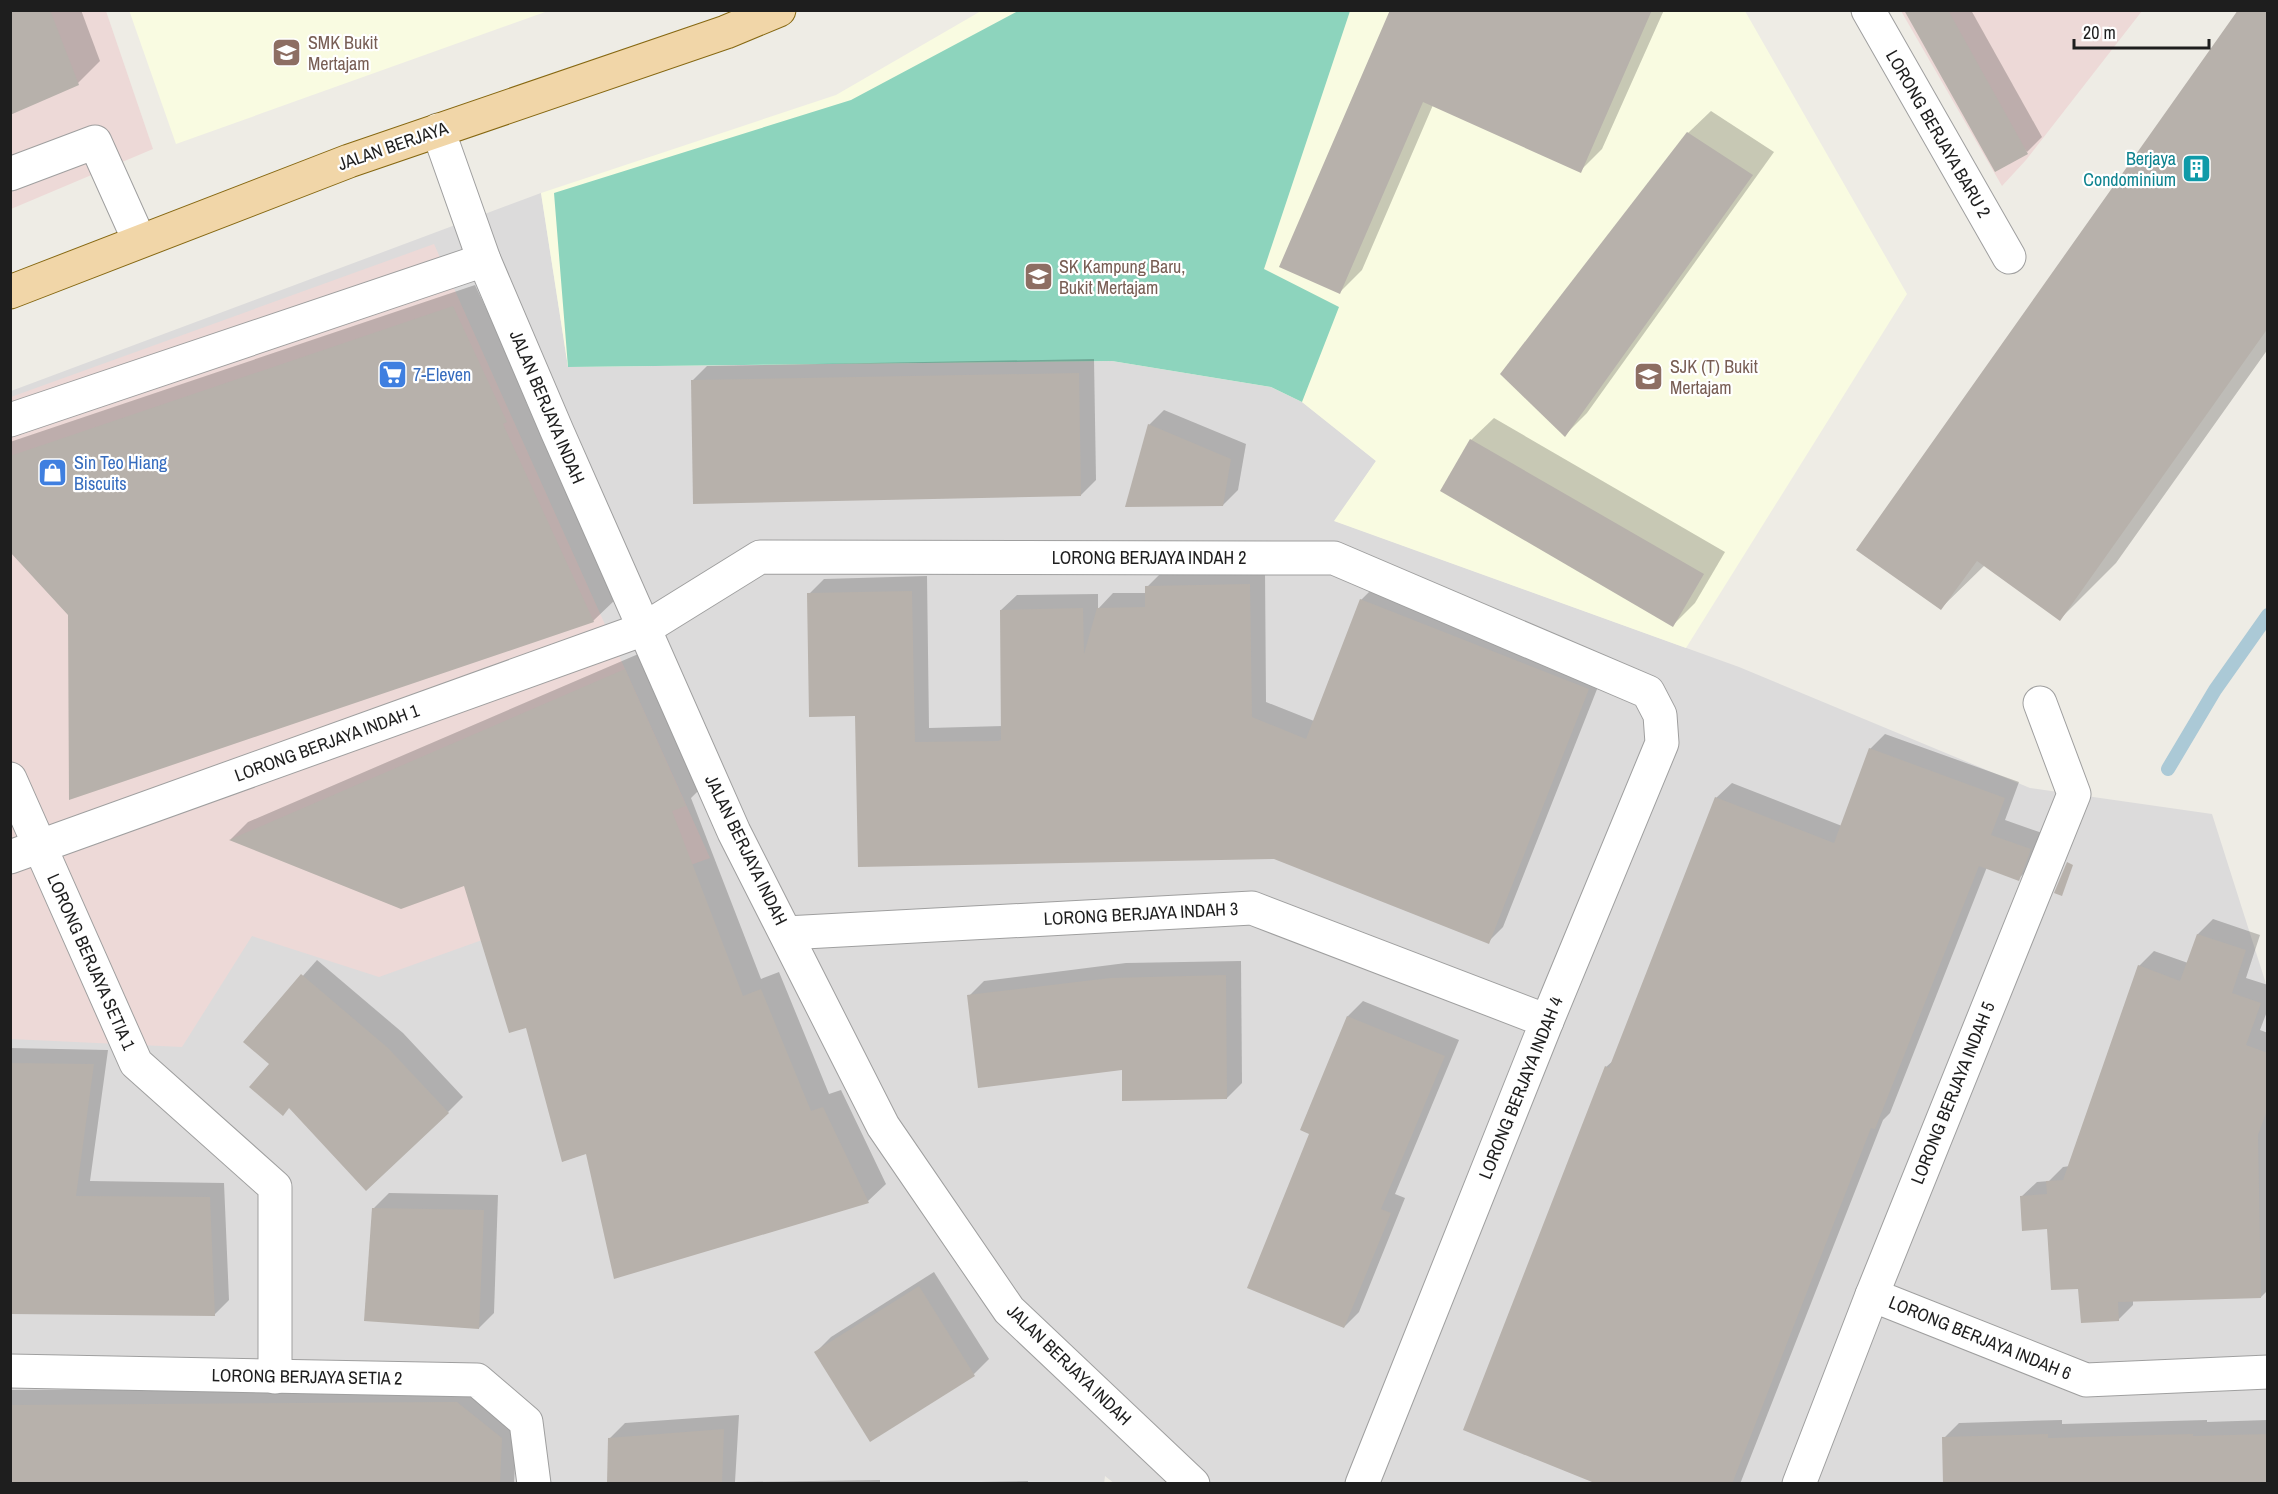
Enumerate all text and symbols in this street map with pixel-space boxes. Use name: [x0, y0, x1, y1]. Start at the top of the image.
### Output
scale bar: [2074, 12, 2209, 50]
text: 20 m: [2083, 20, 2116, 45]
place label: SMK Bukit Mertajam: [308, 30, 378, 76]
school or university icon: SMK Bukit Mertajam: [271, 37, 303, 69]
street label: LORONG BERJAYA BARU 2: [1880, 45, 1997, 222]
street label: JALAN BERJAYA: [334, 115, 451, 176]
place label: Berjaya Condominium: [2083, 146, 2176, 192]
building icon: Berjaya Condominium: [2181, 153, 2213, 185]
place label: SK Kampung Baru, Bukit Mertajam: [1059, 254, 1185, 300]
school or university icon: SK Kampung Baru, Bukit Mertajam: [1022, 261, 1054, 293]
street label: JALAN BERJAYA INDAH: [504, 326, 591, 487]
place label: SJK (T) Bukit Mertajam: [1670, 354, 1758, 400]
supermarket icon: 7-Eleven: [376, 359, 408, 391]
school or university icon: SJK (T) Bukit Mertajam: [1633, 361, 1665, 393]
place label: 7-Eleven: [413, 362, 471, 387]
place label: Sin Teo Hiang Biscuits: [74, 450, 168, 496]
shop icon: Sin Teo Hiang Biscuits: [37, 457, 69, 489]
street label: LORONG BERJAYA INDAH 2: [1052, 545, 1246, 570]
street label: LORONG BERJAYA INDAH 1: [231, 697, 423, 788]
street label: JALAN BERJAYA INDAH: [699, 770, 794, 929]
street label: LORONG BERJAYA SETIA 1: [41, 870, 142, 1055]
street label: LORONG BERJAYA INDAH 3: [1043, 896, 1239, 931]
street label: LORONG BERJAYA INDAH 4: [1472, 993, 1569, 1183]
street label: LORONG BERJAYA INDAH 5: [1904, 998, 2001, 1188]
street label: LORONG BERJAYA INDAH 6: [1885, 1289, 2075, 1386]
street label: JALAN BERJAYA INDAH: [1002, 1299, 1137, 1431]
street label: LORONG BERJAYA SETIA 2: [211, 1362, 403, 1391]

